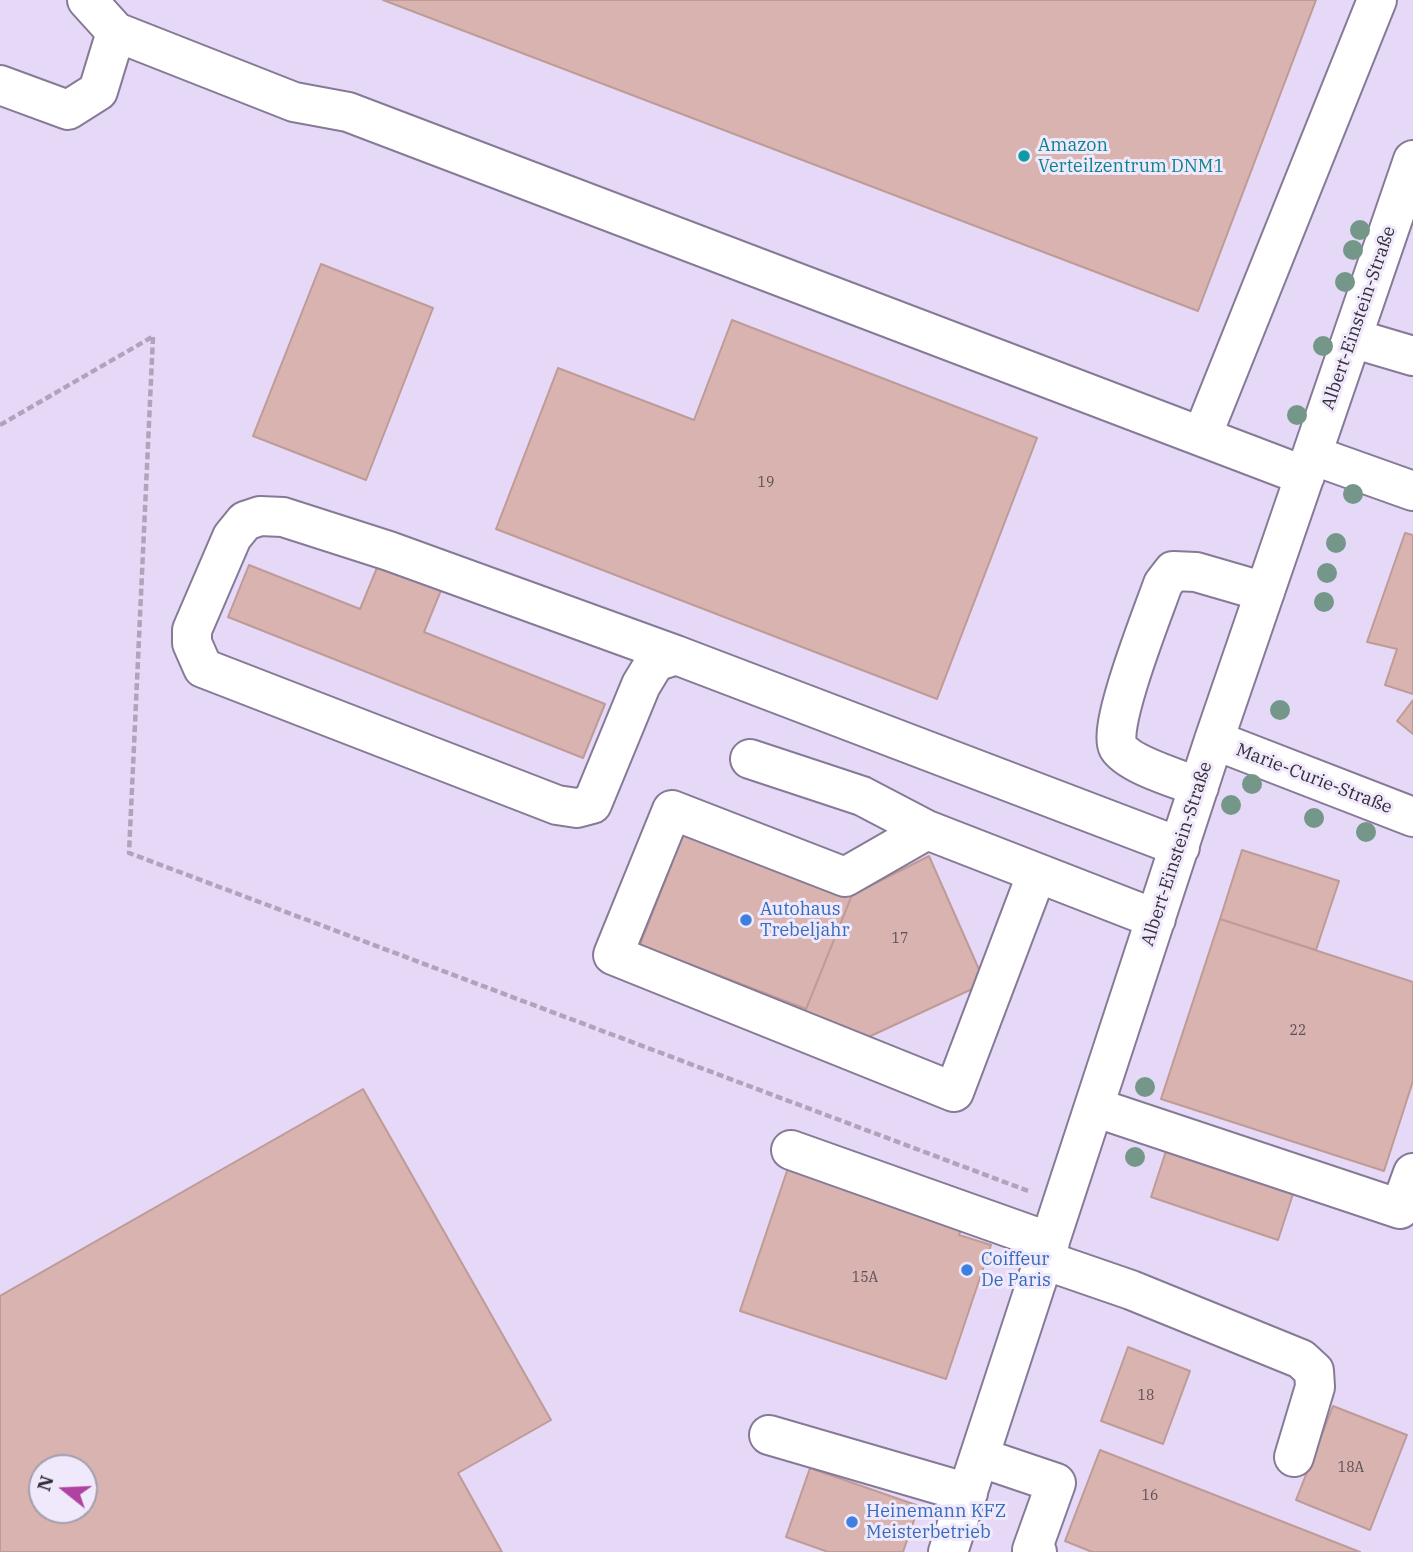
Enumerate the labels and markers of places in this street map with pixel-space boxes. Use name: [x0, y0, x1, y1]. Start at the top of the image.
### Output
place label: Amazon Verteilzentrum DNM1: [1038, 135, 1224, 178]
marker: Amazon Verteilzentrum DNM1: [1016, 148, 1032, 164]
place label: Autohaus Trebeljahr: [760, 899, 850, 942]
marker: Autohaus Trebeljahr: [738, 912, 754, 928]
place label: Coiffeur De Paris: [981, 1249, 1051, 1292]
marker: Coiffeur De Paris: [959, 1262, 975, 1278]
place label: Heinemann KFZ Meisterbetrieb: [866, 1501, 1006, 1544]
marker: Heinemann KFZ Meisterbetrieb: [844, 1514, 860, 1530]

